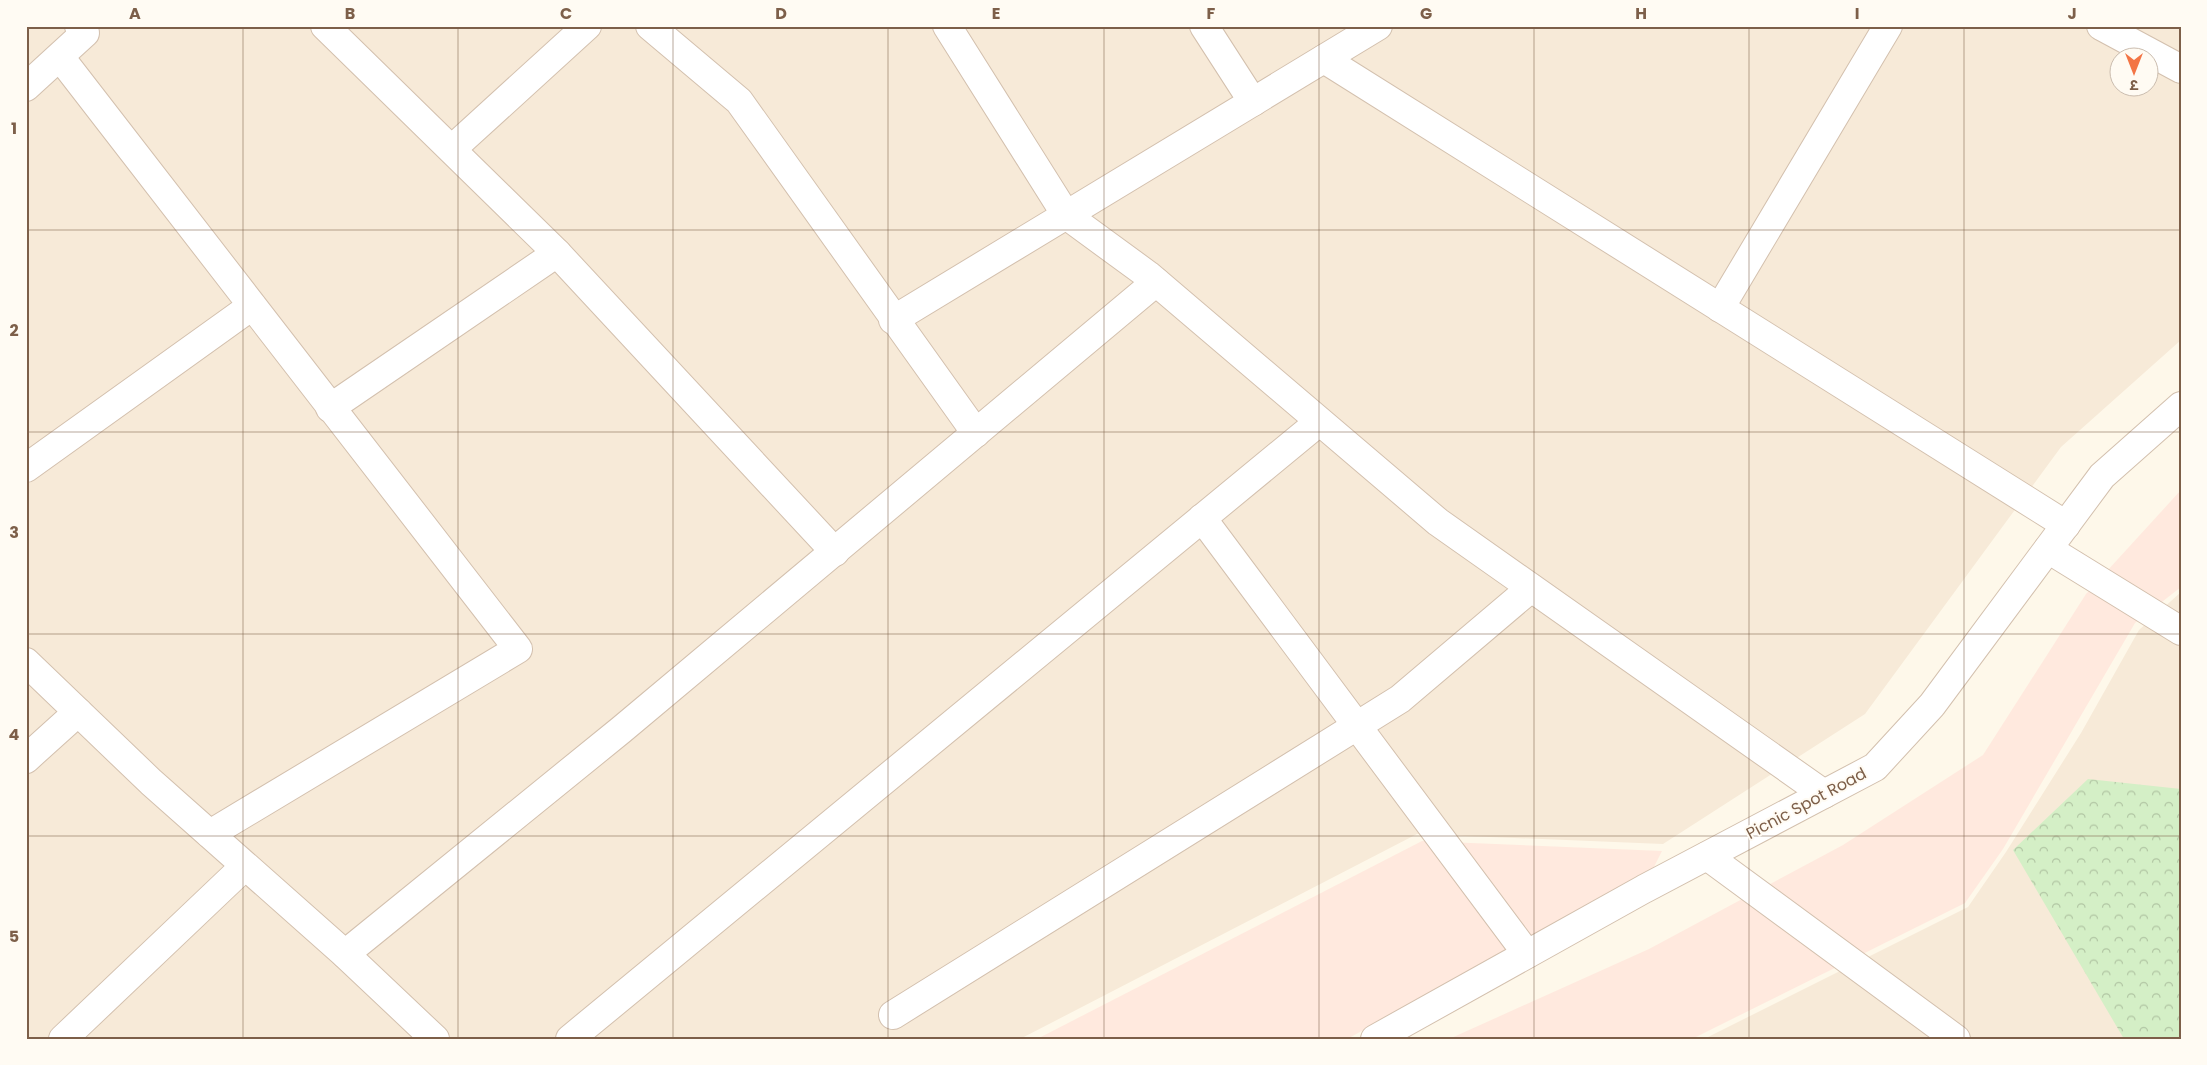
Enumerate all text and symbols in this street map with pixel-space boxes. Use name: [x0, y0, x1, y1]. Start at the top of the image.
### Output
text: A: [129, 2, 141, 25]
text: B: [345, 2, 355, 25]
text: C: [560, 2, 572, 25]
text: D: [775, 2, 787, 25]
text: E: [992, 2, 1000, 25]
text: F: [1207, 2, 1216, 25]
text: G: [1420, 2, 1432, 25]
text: H: [1635, 2, 1647, 25]
text: I: [1855, 2, 1859, 25]
text: J: [2067, 2, 2077, 25]
north arrow: [2110, 48, 2160, 98]
text: उ: [2129, 75, 2139, 95]
text: 1: [11, 117, 17, 140]
text: 2: [9, 319, 19, 342]
text: 3: [9, 521, 19, 544]
text: 4: [9, 723, 20, 746]
street label: Picnic Spot Road: [1742, 762, 1870, 845]
text: 5: [9, 925, 19, 948]

